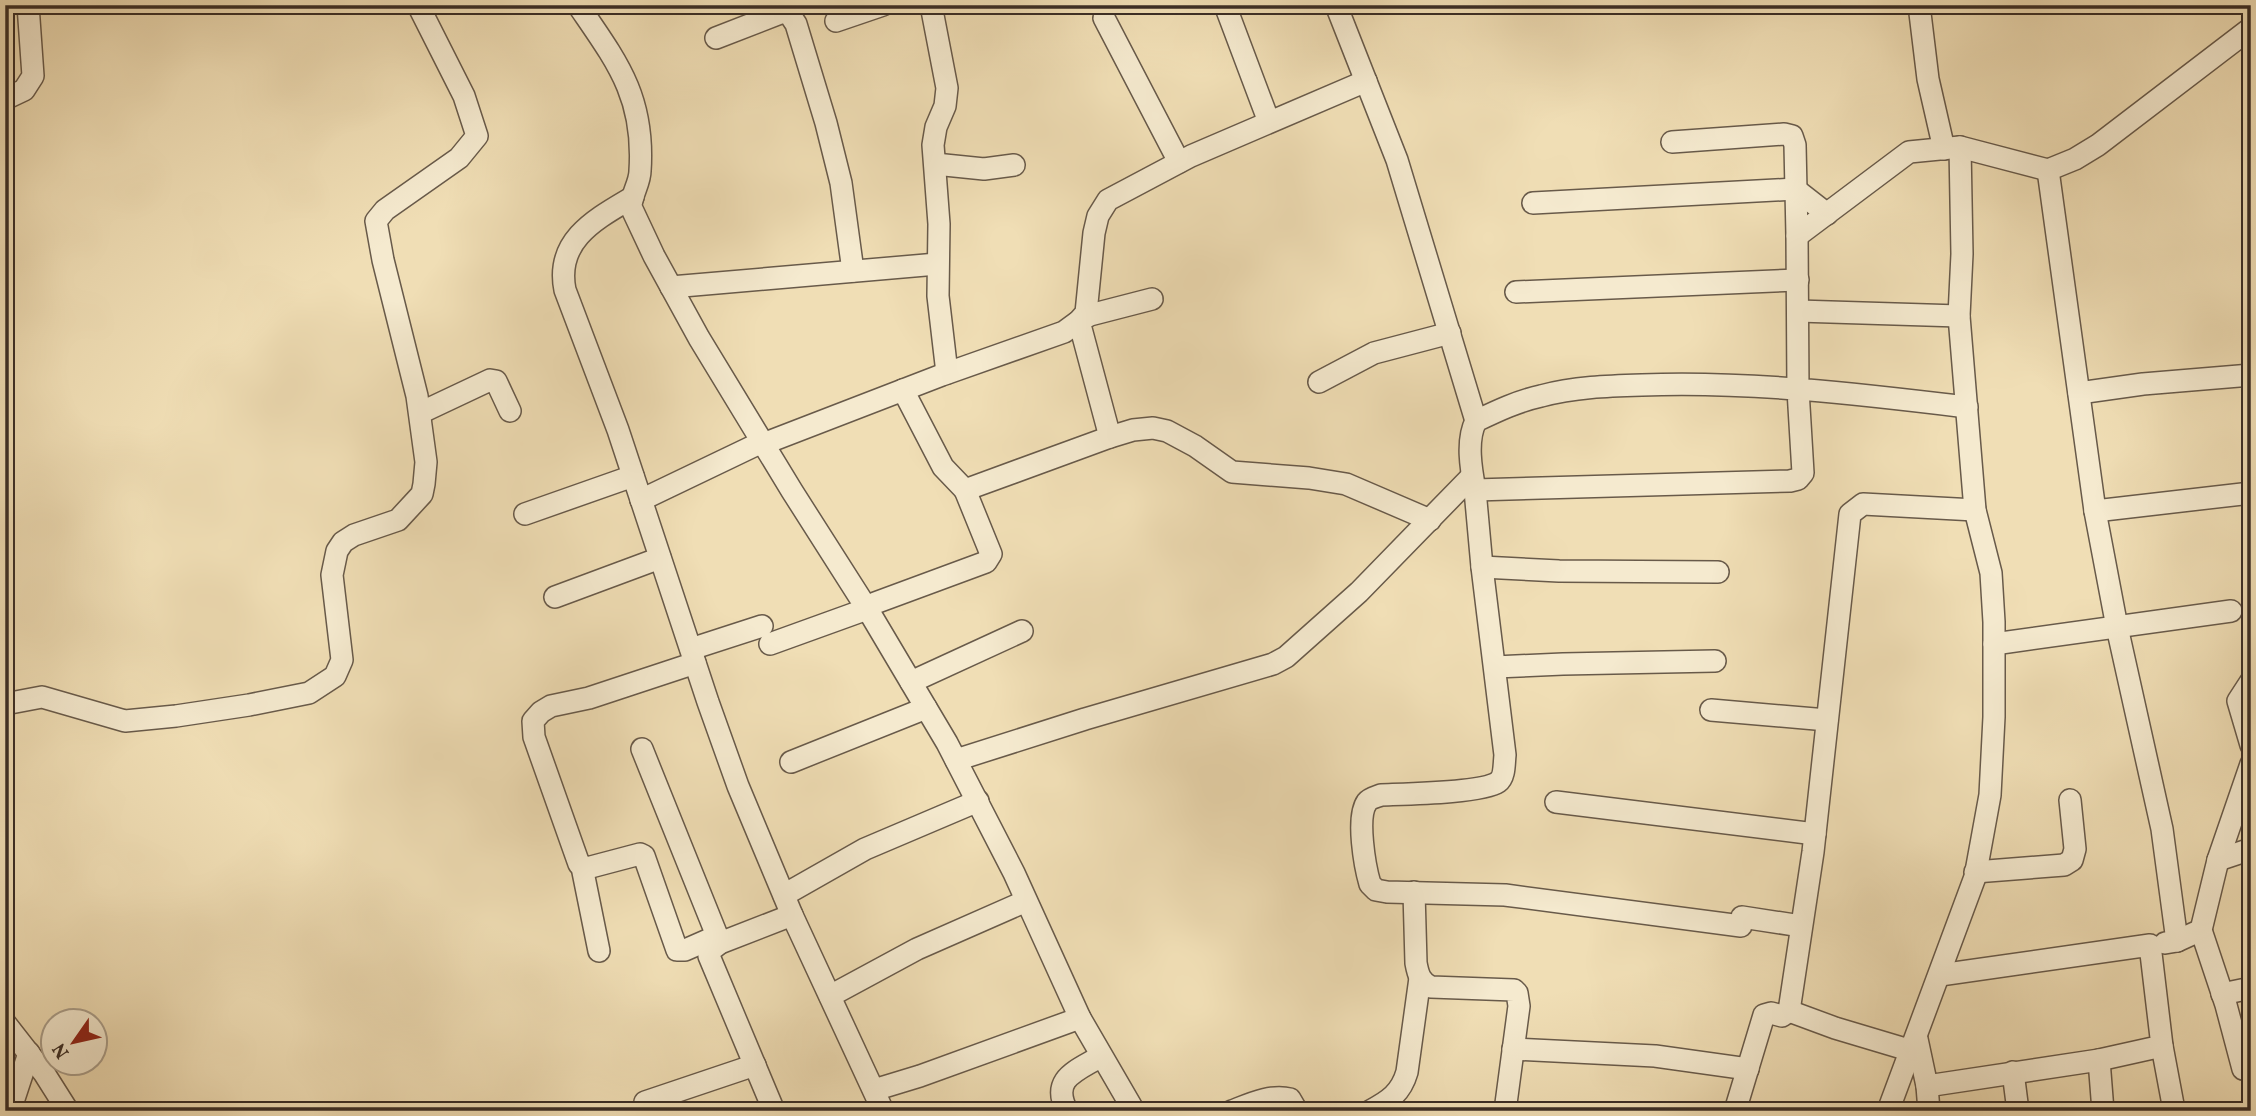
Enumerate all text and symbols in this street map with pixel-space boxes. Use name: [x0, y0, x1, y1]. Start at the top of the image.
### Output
north arrow: [38, 1007, 108, 1078]
text: N: [47, 1037, 76, 1063]

